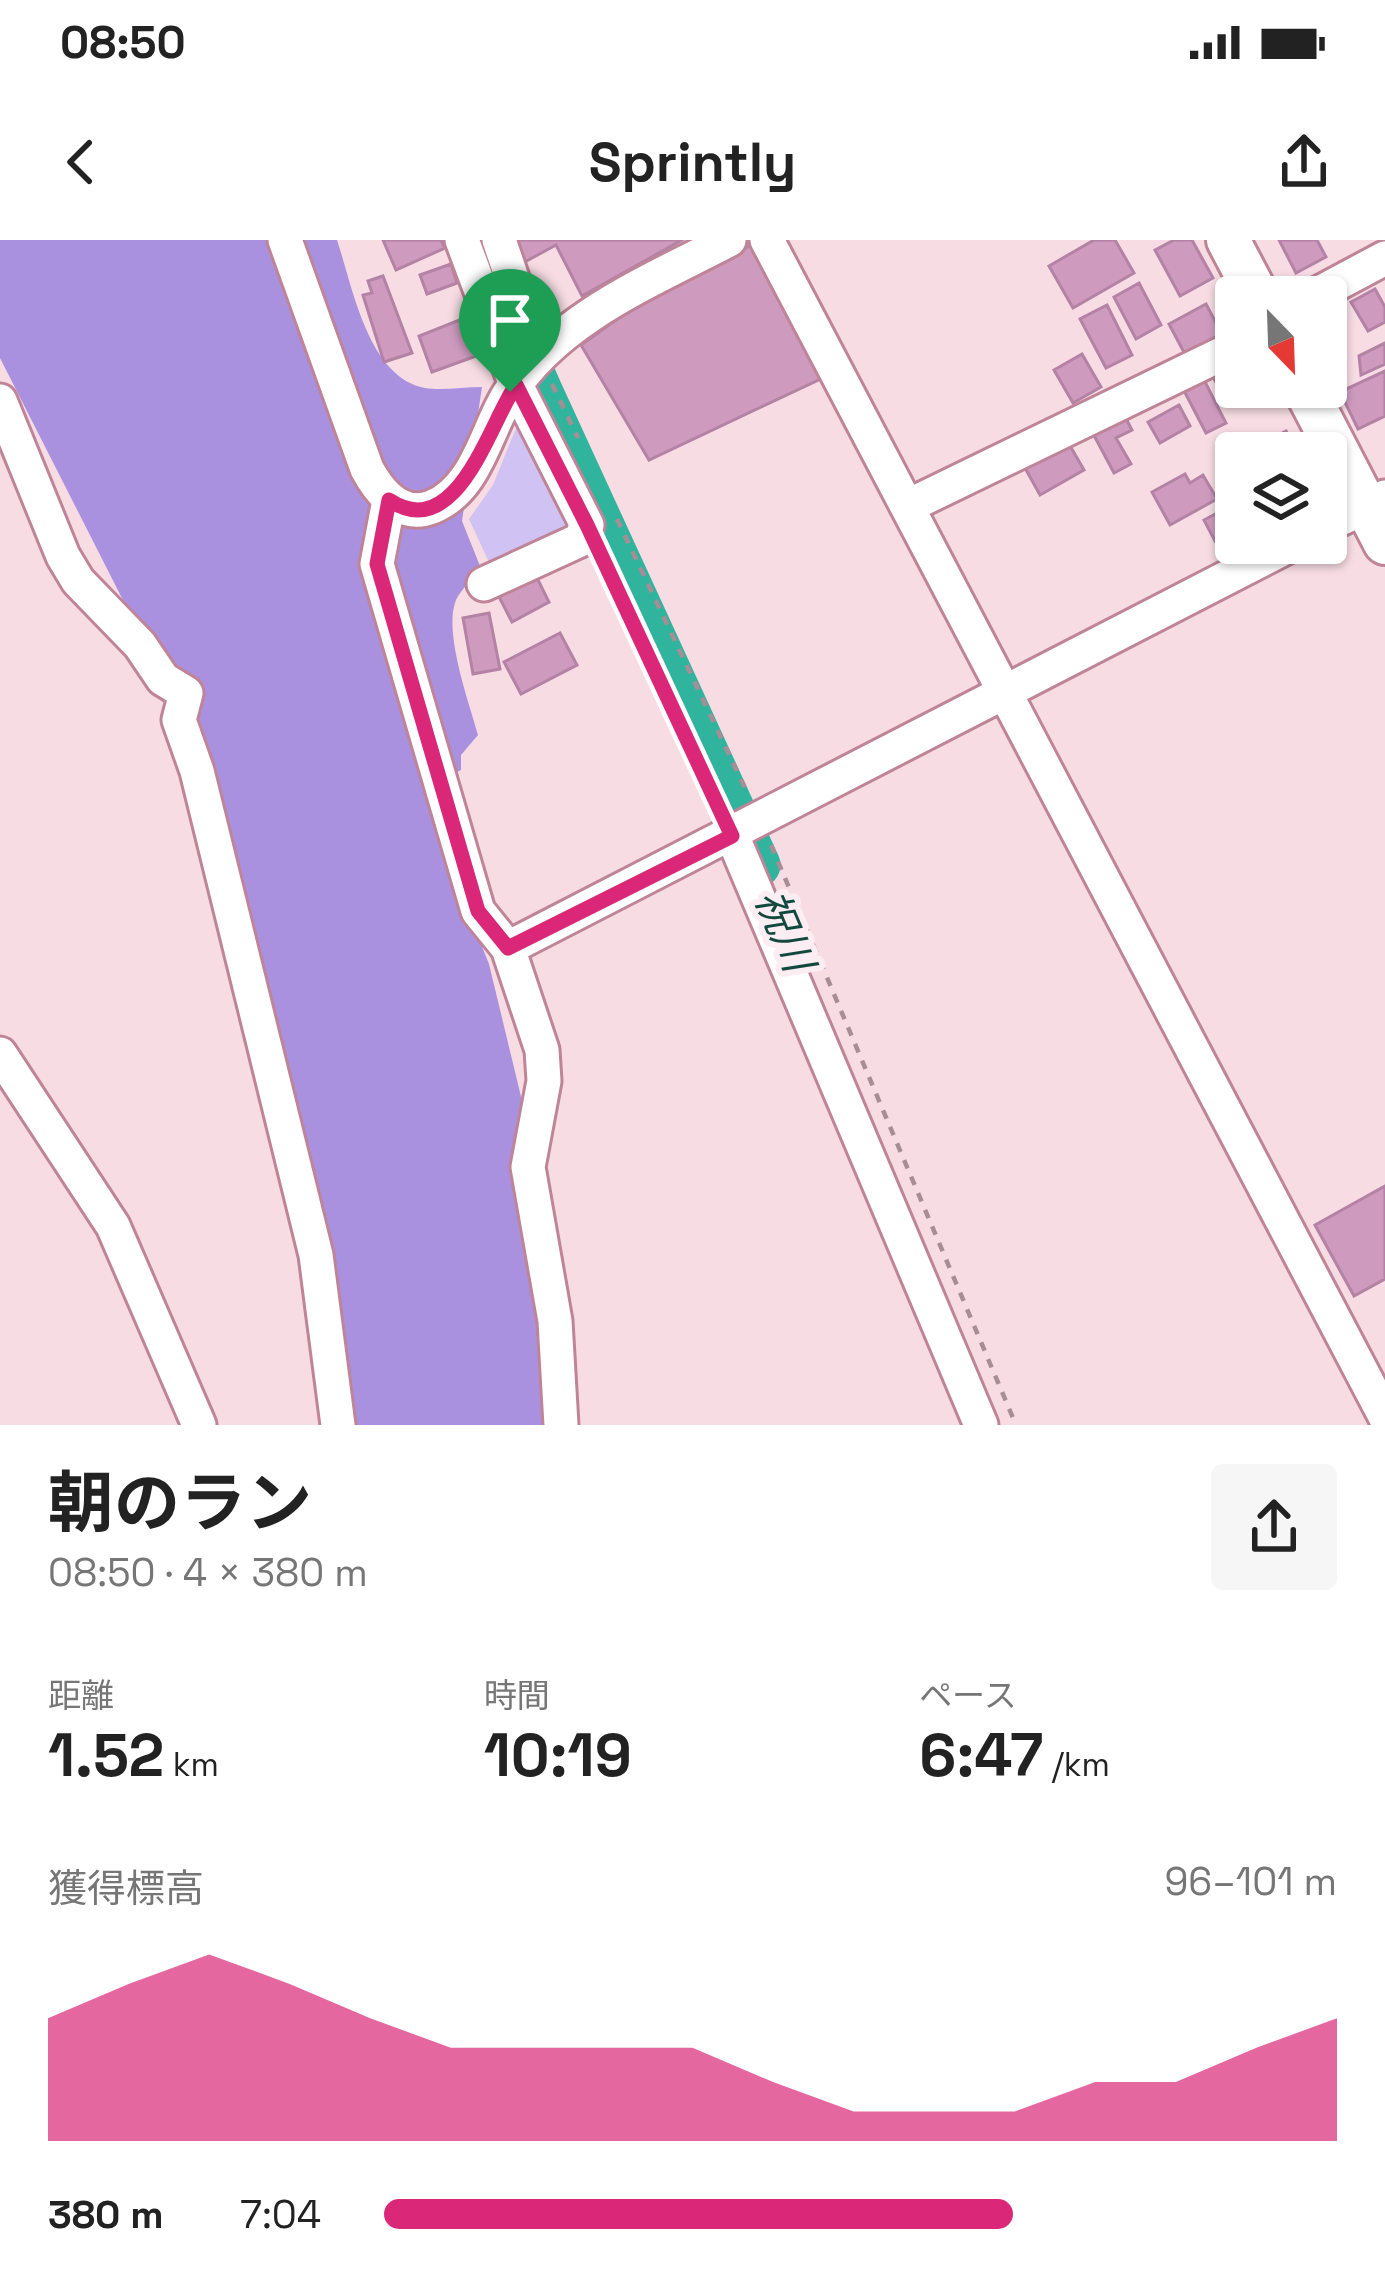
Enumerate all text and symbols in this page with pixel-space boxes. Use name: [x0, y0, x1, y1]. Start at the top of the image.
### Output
text: 08:50: [60, 14, 186, 71]
text: Sprintly: [589, 128, 796, 197]
icon: back: [48, 129, 114, 195]
icon: share: [1271, 129, 1337, 195]
pin: [459, 269, 561, 392]
north arrow: [1215, 276, 1347, 408]
map controls: [1215, 276, 1347, 564]
icon: arrive: [477, 287, 543, 353]
button: layers: [1215, 432, 1347, 564]
water label: 祝川: [744, 881, 827, 983]
text: 朝のラン: [48, 1461, 312, 1545]
button: share: [1211, 1464, 1337, 1590]
text: 08:50 · 4 × 380 m: [48, 1548, 368, 1597]
text: 距離: [48, 1675, 114, 1717]
text: 時間: [484, 1675, 550, 1717]
text: ペース: [919, 1675, 1017, 1717]
text: 1.52: [48, 1717, 164, 1794]
text: 10:19: [484, 1717, 632, 1794]
text: 6:47: [919, 1717, 1043, 1794]
text: km: [164, 1744, 219, 1786]
text: /km: [1043, 1744, 1110, 1786]
text: 96–101 m: [1164, 1857, 1337, 1906]
text: 獲得標高: [48, 1864, 204, 1913]
text: 380 m: [48, 2190, 164, 2239]
text: 7:04: [240, 2190, 321, 2239]

